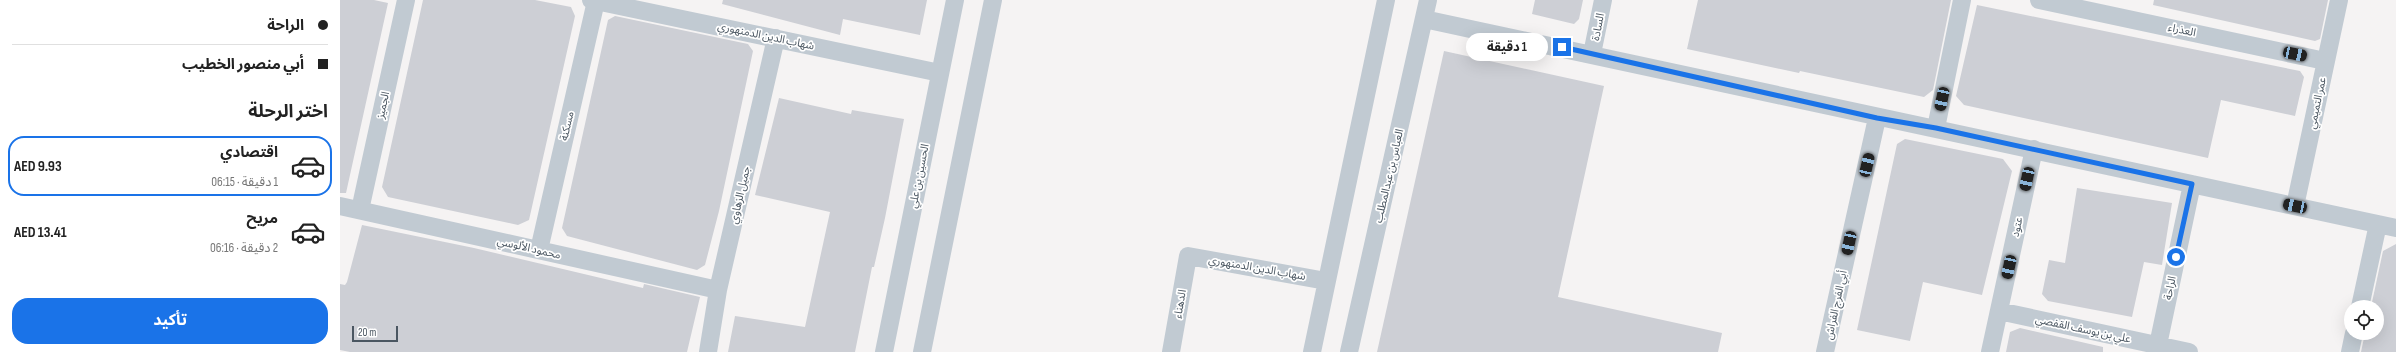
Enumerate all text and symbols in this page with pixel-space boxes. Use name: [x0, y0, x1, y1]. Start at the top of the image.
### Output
street label: السادة: [1589, 12, 1607, 42]
text: الراحة: [267, 16, 304, 35]
street label: شهاب الدين الدمنهوري: [716, 19, 816, 55]
street label: العذراء: [2167, 21, 2197, 39]
callout: 1 دقيقة: [1466, 33, 1548, 61]
route end: [1553, 38, 1571, 56]
text: 1 دقيقة: [1487, 39, 1527, 55]
car: [2282, 46, 2308, 62]
text: أبي منصور الخطيب: [182, 55, 304, 74]
street label: عمر التميمي: [2305, 76, 2331, 131]
car: [1934, 86, 1950, 112]
street label: الجميز: [374, 90, 392, 121]
text: اختر الرحلة: [248, 101, 328, 122]
street label: مسكنة: [557, 110, 577, 142]
street label: العباس بن عبدالمطلب: [1372, 128, 1406, 224]
text: اقتصادي: [220, 143, 278, 162]
street label: الحسين بن علي: [906, 143, 934, 210]
icon: car: [290, 148, 326, 184]
car: [1858, 152, 1876, 178]
text: AED 9.93: [14, 157, 62, 176]
street label: جميل الزهاوي: [727, 164, 756, 226]
car: [2019, 166, 2035, 192]
text: 1 دقيقة · 06:15: [211, 174, 278, 190]
car: [2282, 198, 2308, 214]
text: مريح: [246, 209, 278, 228]
icon: car: [290, 214, 326, 250]
street label: عتود: [2009, 215, 2026, 238]
text: AED 13.41: [14, 223, 67, 242]
car: [1841, 230, 1857, 256]
street label: محمود الألوسي: [495, 234, 562, 264]
text: 2 دقيقة · 06:16: [210, 240, 278, 256]
route start: [2167, 248, 2185, 266]
street label: شهاب الدين الدمنهوري: [1207, 253, 1307, 286]
car: [2001, 254, 2017, 280]
street label: أبي الفرج الفراش: [1822, 269, 1852, 341]
street label: الراحة: [2161, 275, 2179, 301]
street label: الدهناء: [1171, 289, 1189, 319]
button: تأكيد: [12, 298, 328, 344]
map controls: [2344, 300, 2384, 340]
button: locate: [2344, 300, 2384, 340]
street label: علي بن يوسف القفصي: [2034, 313, 2132, 348]
scale bar: [352, 324, 398, 343]
text: 20 m: [358, 326, 376, 339]

